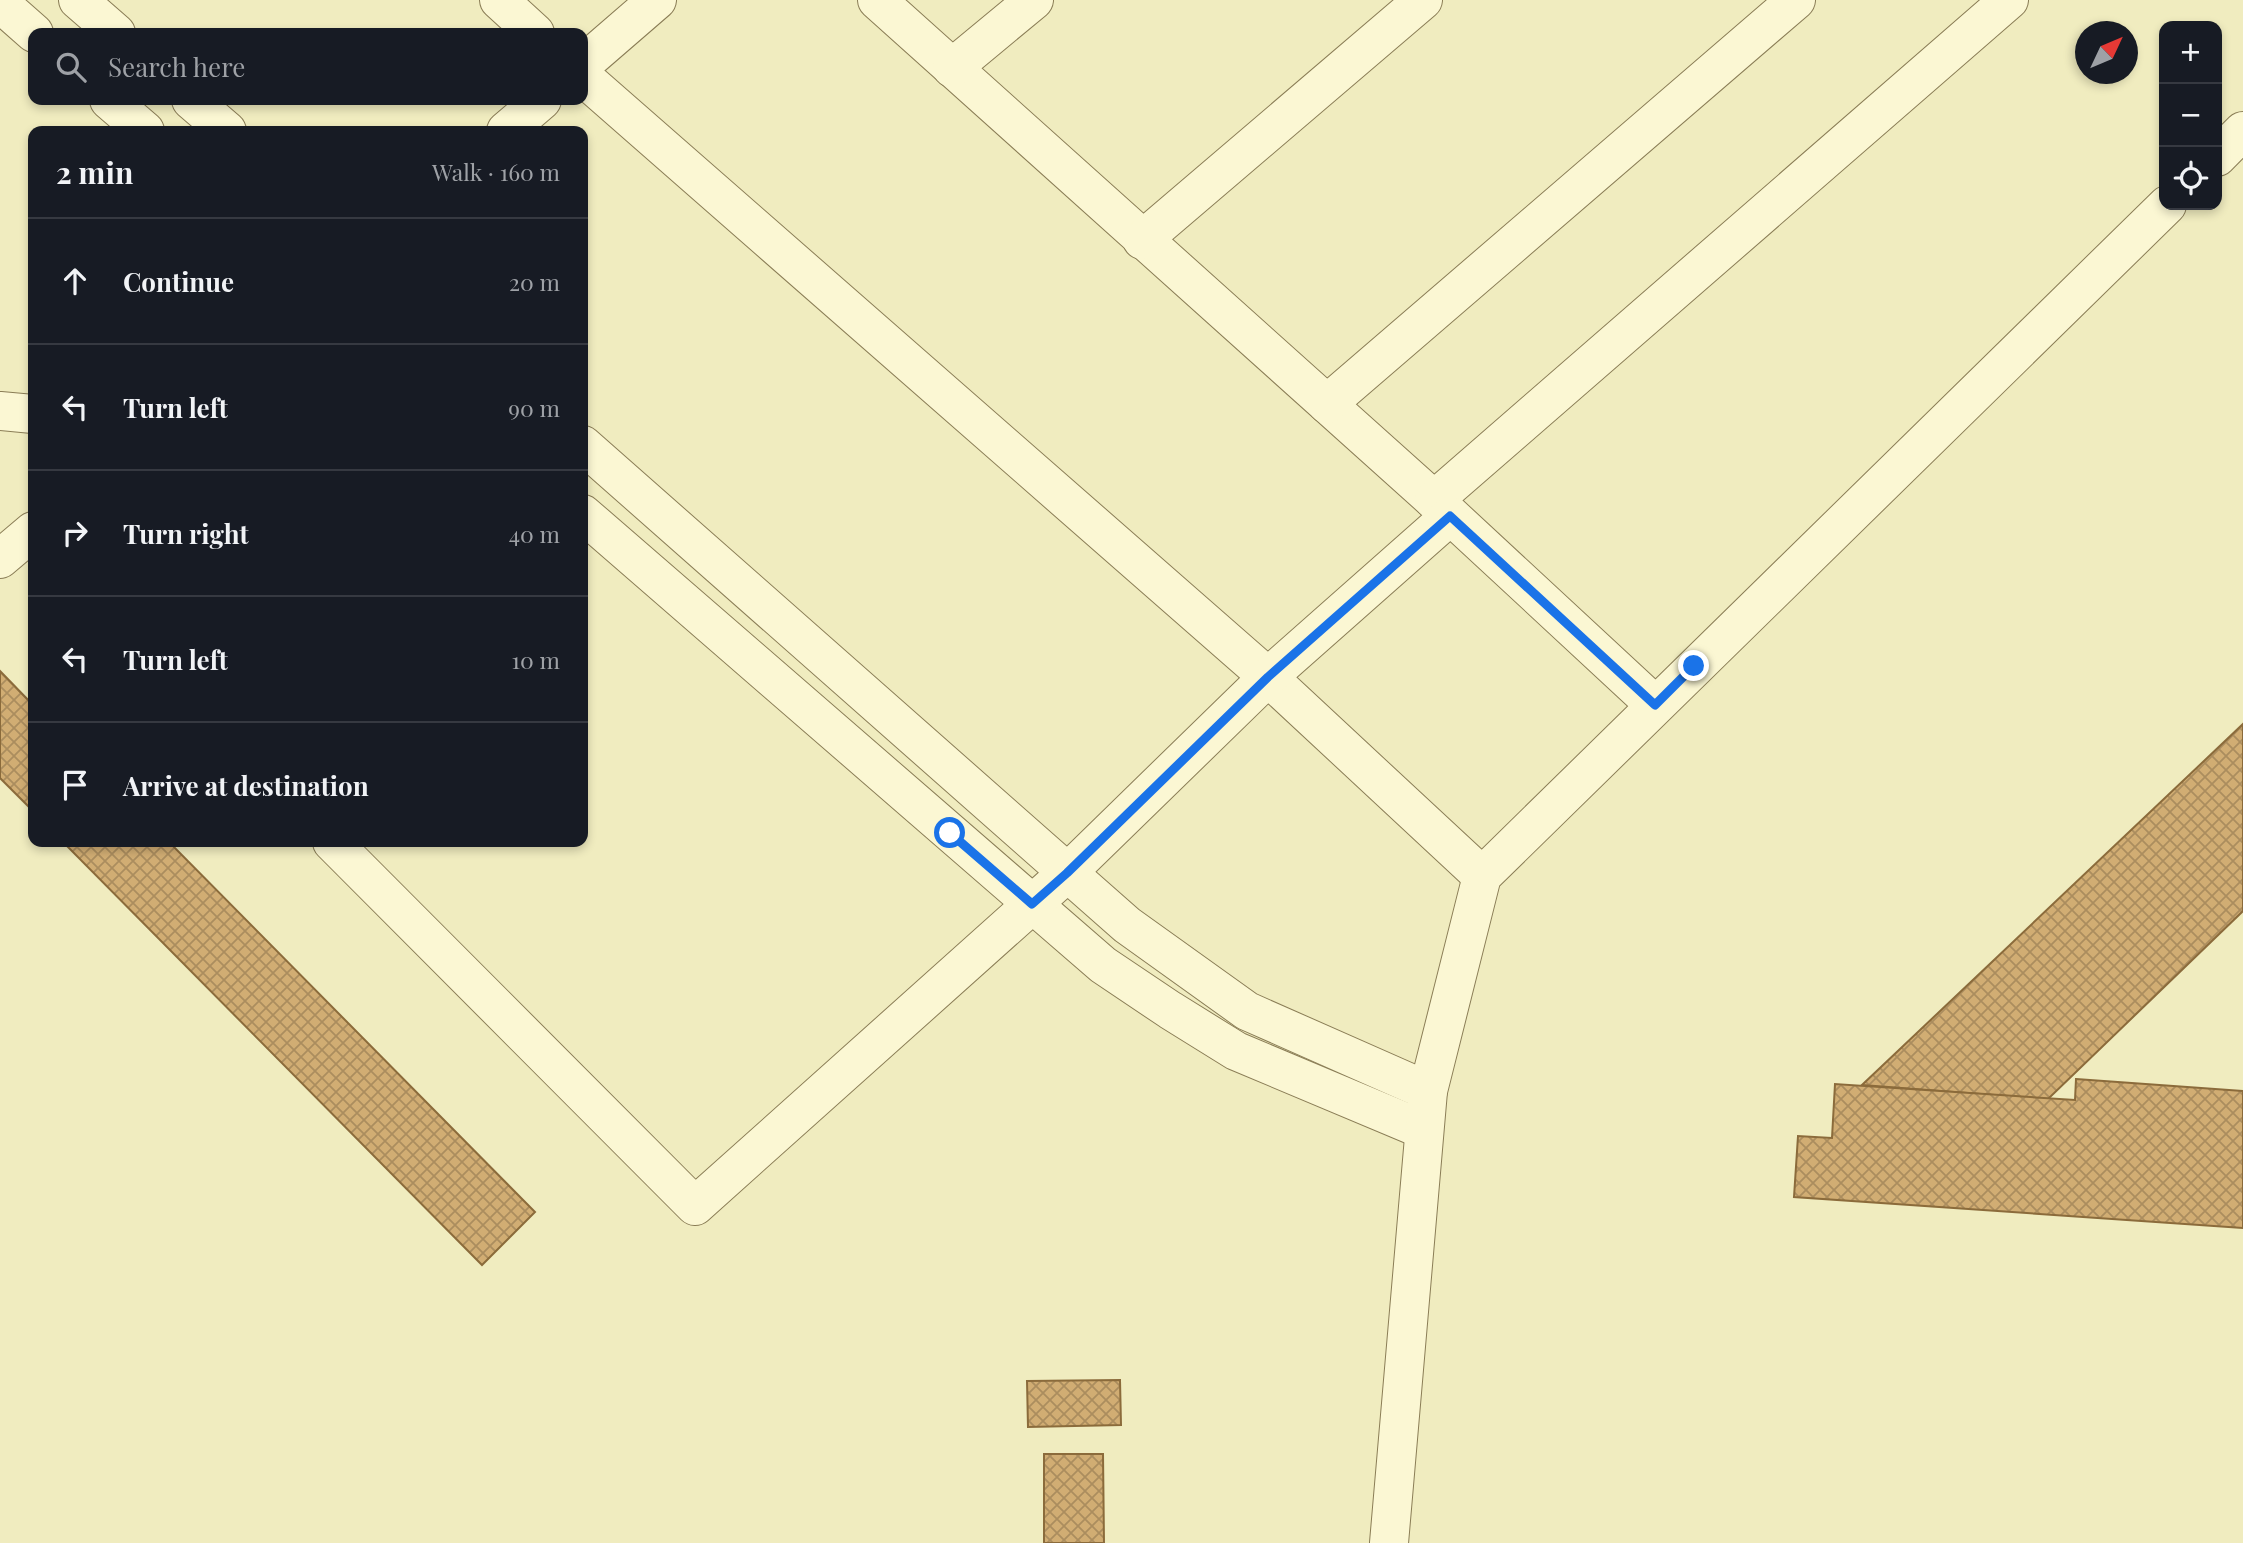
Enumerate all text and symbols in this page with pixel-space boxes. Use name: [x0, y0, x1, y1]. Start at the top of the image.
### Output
north arrow: [2075, 21, 2138, 84]
map controls: [2159, 21, 2222, 210]
button: +: [2159, 21, 2222, 84]
search box: [28, 28, 588, 105]
icon: search: [52, 48, 90, 86]
text: Search here: [108, 49, 245, 84]
button: −: [2159, 84, 2222, 147]
button: locate: [2159, 147, 2222, 210]
text: 2 min: [56, 152, 133, 192]
text: Walk · 160 m: [432, 156, 560, 187]
icon: ahead: [56, 262, 94, 300]
text: Continue: [123, 264, 234, 299]
text: 20 m: [509, 266, 560, 297]
icon: left: [56, 388, 94, 426]
text: Turn left: [123, 390, 228, 425]
text: 90 m: [508, 392, 560, 423]
icon: right: [56, 514, 94, 552]
text: Turn right: [123, 516, 249, 551]
text: 40 m: [509, 518, 560, 549]
icon: left: [56, 640, 94, 678]
text: Turn left: [123, 642, 228, 677]
text: 10 m: [512, 644, 560, 675]
route end: [1678, 650, 1709, 681]
icon: arrive: [56, 766, 94, 804]
text: Arrive at destination: [123, 768, 369, 803]
route start: [934, 817, 965, 848]

